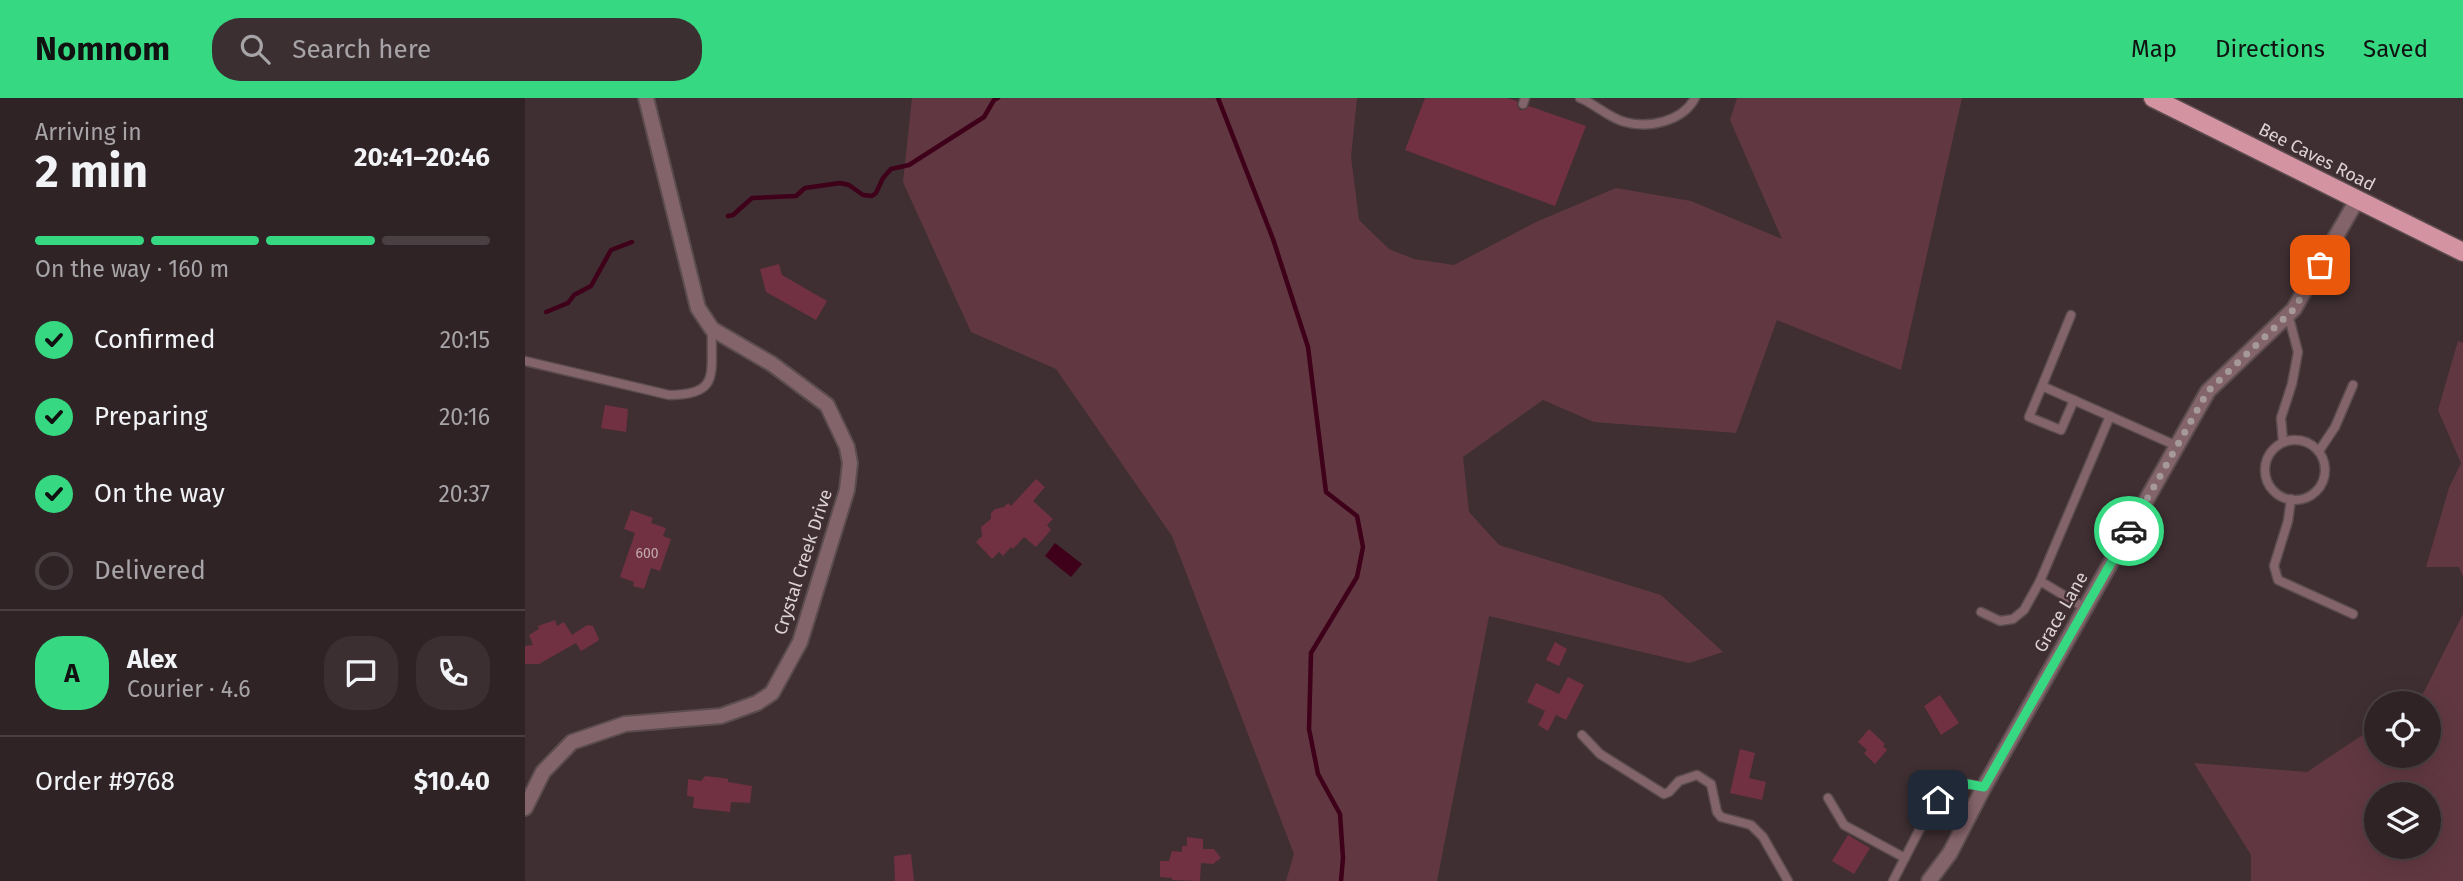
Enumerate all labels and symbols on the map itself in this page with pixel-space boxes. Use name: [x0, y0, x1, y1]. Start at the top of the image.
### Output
street label: Bee Caves Road: [2255, 118, 2379, 196]
pin: [2290, 235, 2350, 295]
street label: Crystal Creek Drive: [769, 486, 837, 638]
courier: [2094, 496, 2164, 566]
house number: 600: [635, 545, 659, 562]
street label: Grace Lane: [2029, 568, 2093, 656]
pin: [1908, 770, 1968, 830]

